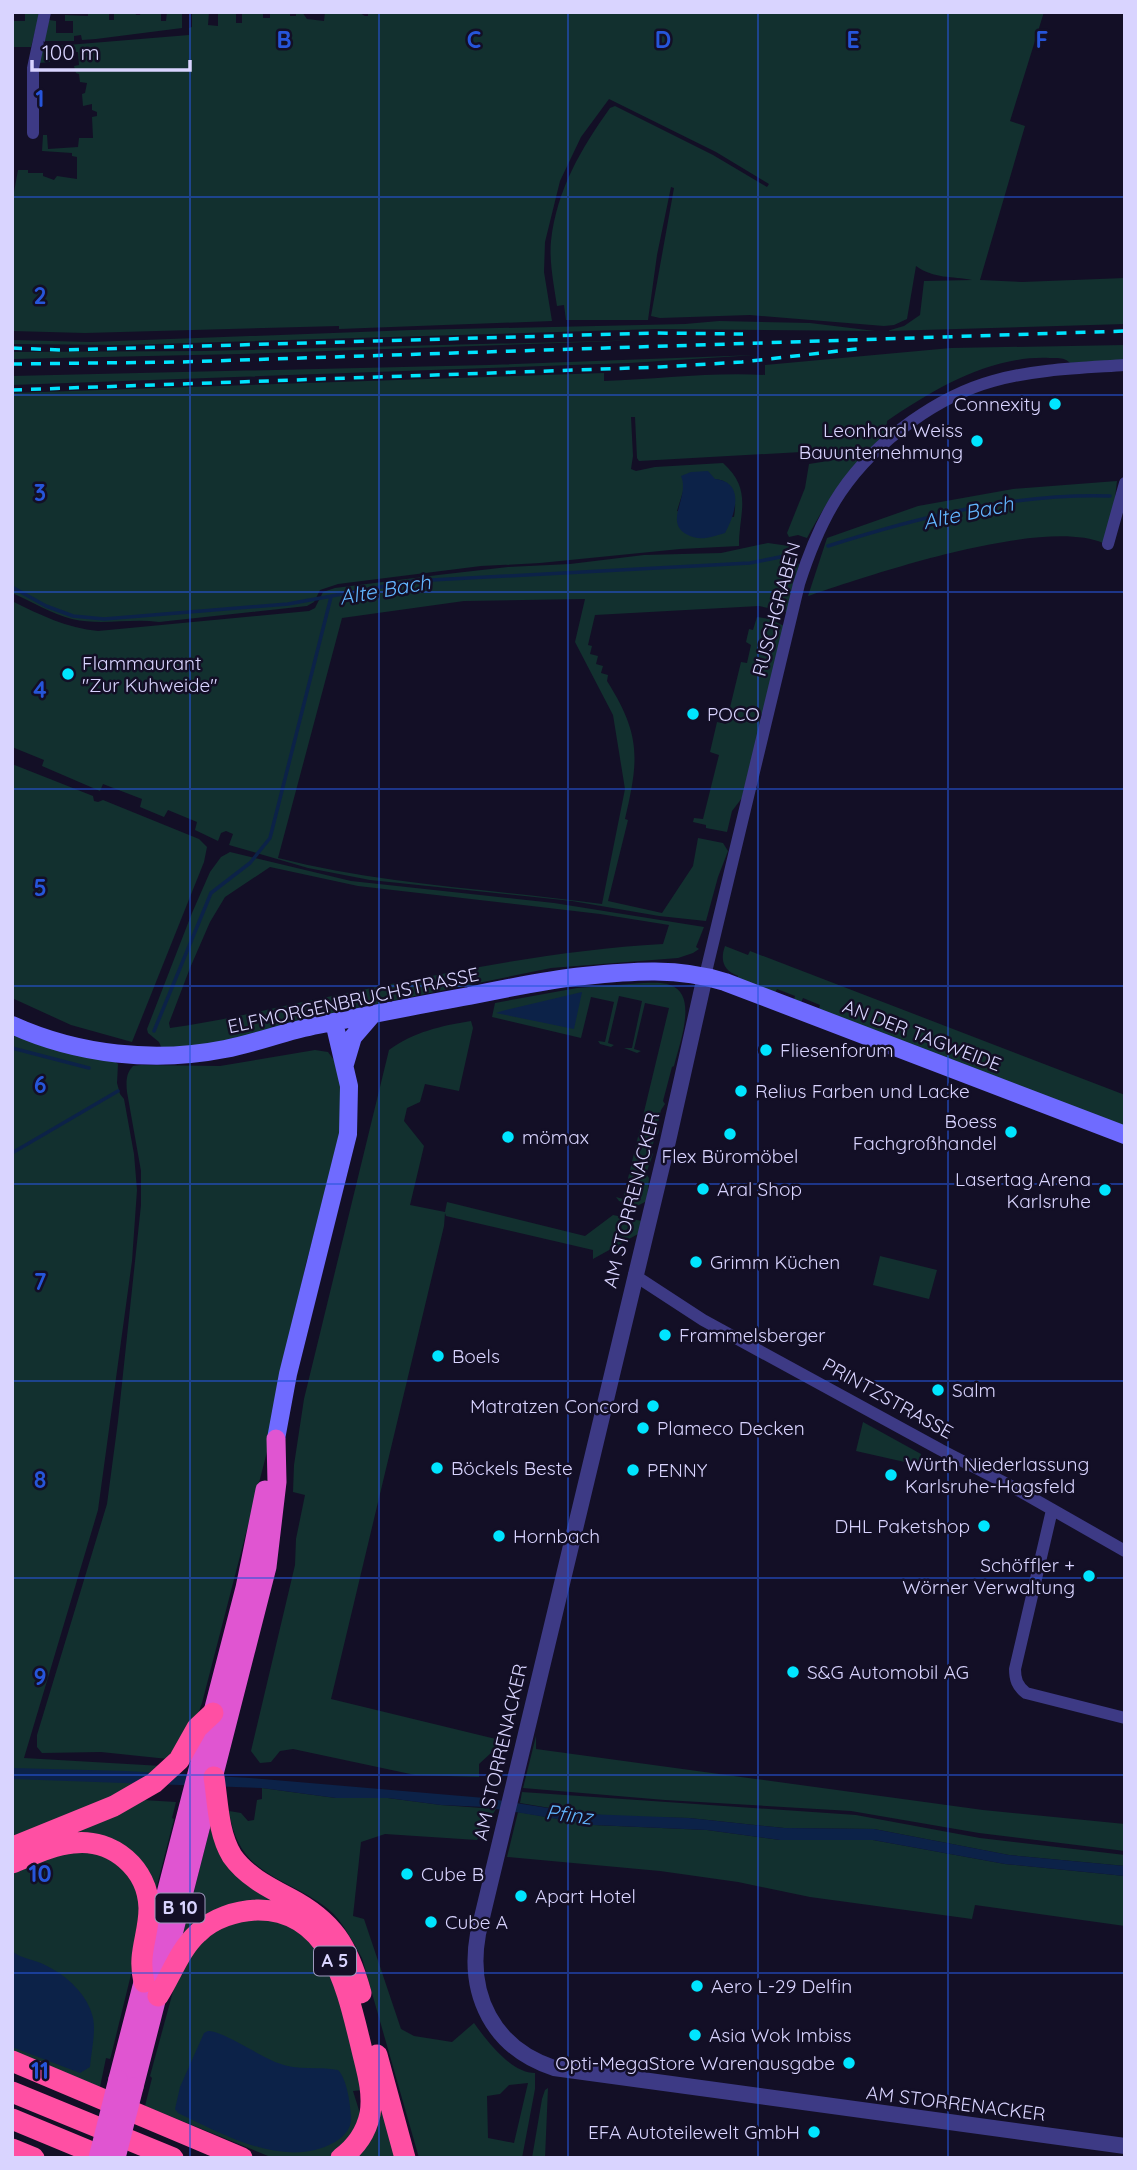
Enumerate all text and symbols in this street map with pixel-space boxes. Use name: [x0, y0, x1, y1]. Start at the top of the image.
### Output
text: B: [276, 25, 292, 54]
text: C: [467, 25, 481, 54]
text: D: [655, 25, 671, 54]
text: E: [846, 25, 860, 54]
text: F: [1036, 25, 1048, 54]
scale bar: [32, 28, 189, 72]
text: 100 m: [42, 39, 100, 65]
text: 1: [36, 84, 44, 113]
text: 2: [33, 281, 47, 310]
place label: Connexity: [954, 392, 1041, 416]
marker: Connexity: [1047, 396, 1063, 412]
place label: Leonhard Weiss Bauunternehmung: [799, 418, 963, 464]
marker: Leonhard Weiss Bauunternehmung: [969, 433, 985, 449]
text: 3: [34, 478, 46, 507]
water label: Alte Bach: [920, 490, 1017, 534]
street label: RUSCHGRABEN: [747, 539, 805, 679]
water label: Alte Bach: [337, 568, 434, 610]
place label: Flammaurant "Zur Kuhweide": [82, 651, 218, 697]
marker: Flammaurant "Zur Kuhweide": [60, 666, 76, 682]
text: 4: [33, 675, 47, 704]
place label: POCO: [707, 702, 760, 726]
marker: POCO: [685, 706, 701, 722]
text: 5: [33, 873, 47, 902]
street label: ELFMORGENBRUCHSTRASSE: [225, 962, 481, 1038]
street label: AN DER TAGWEIDE: [839, 994, 1005, 1076]
place label: Fliesenforum: [780, 1038, 894, 1062]
marker: Fliesenforum: [758, 1042, 774, 1058]
text: 6: [34, 1070, 46, 1099]
place label: Relius Farben und Lacke: [755, 1079, 970, 1103]
marker: Relius Farben und Lacke: [733, 1083, 749, 1099]
street label: AM STORRENACKER: [598, 1109, 664, 1291]
place label: Boess Fachgroßhandel: [853, 1109, 997, 1155]
marker: Boess Fachgroßhandel: [1003, 1124, 1019, 1140]
place label: mömax: [522, 1125, 589, 1149]
marker: Flex Büromöbel: [722, 1126, 738, 1142]
marker: mömax: [500, 1129, 516, 1145]
place label: Flex Büromöbel: [662, 1144, 798, 1168]
place label: Lasertag Arena Karlsruhe: [955, 1167, 1091, 1213]
place label: Aral Shop: [717, 1177, 802, 1201]
marker: Aral Shop: [695, 1181, 711, 1197]
marker: Lasertag Arena Karlsruhe: [1097, 1182, 1113, 1198]
place label: Grimm Küchen: [710, 1250, 840, 1274]
marker: Grimm Küchen: [688, 1254, 704, 1270]
text: 7: [34, 1267, 47, 1296]
place label: Frammelsberger: [679, 1323, 826, 1347]
marker: Frammelsberger: [657, 1327, 673, 1343]
place label: Boels: [452, 1344, 500, 1368]
marker: Boels: [430, 1348, 446, 1364]
street label: PRINTZSTRASSE: [818, 1352, 958, 1444]
place label: Salm: [952, 1378, 996, 1402]
marker: Salm: [930, 1382, 946, 1398]
place label: Matratzen Concord: [470, 1394, 639, 1418]
marker: Matratzen Concord: [645, 1398, 661, 1414]
place label: Plameco Decken: [657, 1416, 805, 1440]
marker: Plameco Decken: [635, 1420, 651, 1436]
place label: Würth Niederlassung Karlsruhe-Hagsfeld: [905, 1452, 1089, 1498]
place label: Böckels Beste: [451, 1456, 573, 1480]
place label: PENNY: [647, 1458, 708, 1482]
marker: Böckels Beste: [429, 1460, 445, 1476]
marker: PENNY: [625, 1462, 641, 1478]
text: 8: [34, 1465, 46, 1494]
marker: Würth Niederlassung Karlsruhe-Hagsfeld: [883, 1467, 899, 1483]
place label: DHL Paketshop: [835, 1514, 970, 1538]
marker: DHL Paketshop: [976, 1518, 992, 1534]
place label: Hornbach: [513, 1524, 600, 1548]
marker: Hornbach: [491, 1528, 507, 1544]
place label: Schöffler + Wörner Verwaltung: [902, 1553, 1075, 1599]
marker: Schöffler + Wörner Verwaltung: [1081, 1568, 1097, 1584]
place label: S&G Automobil AG: [807, 1660, 969, 1684]
street label: AM STORRENACKER: [468, 1661, 532, 1843]
text: 9: [33, 1662, 47, 1691]
marker: S&G Automobil AG: [785, 1664, 801, 1680]
water label: Pfinz: [544, 1798, 596, 1830]
text: 10: [28, 1859, 52, 1888]
place label: Cube B: [421, 1862, 484, 1886]
marker: Cube B: [399, 1866, 415, 1882]
place label: Apart Hotel: [535, 1884, 636, 1908]
marker: Apart Hotel: [513, 1888, 529, 1904]
road number: B 10: [156, 1894, 204, 1922]
place label: Cube A: [445, 1910, 508, 1934]
marker: Cube A: [423, 1914, 439, 1930]
road number: A 5: [314, 1947, 356, 1976]
place label: Aero L-29 Delfin: [711, 1974, 852, 1998]
marker: Aero L-29 Delfin: [689, 1978, 705, 1994]
place label: Asia Wok Imbiss: [709, 2023, 851, 2047]
marker: Asia Wok Imbiss: [687, 2027, 703, 2043]
place label: Opti-MegaStore Warenausgabe: [555, 2051, 835, 2075]
marker: Opti-MegaStore Warenausgabe: [841, 2055, 857, 2071]
text: 11: [31, 2056, 49, 2085]
street label: AM STORRENACKER: [865, 2080, 1047, 2126]
place label: EFA Autoteilewelt GmbH: [588, 2120, 800, 2144]
marker: EFA Autoteilewelt GmbH: [806, 2124, 822, 2140]

